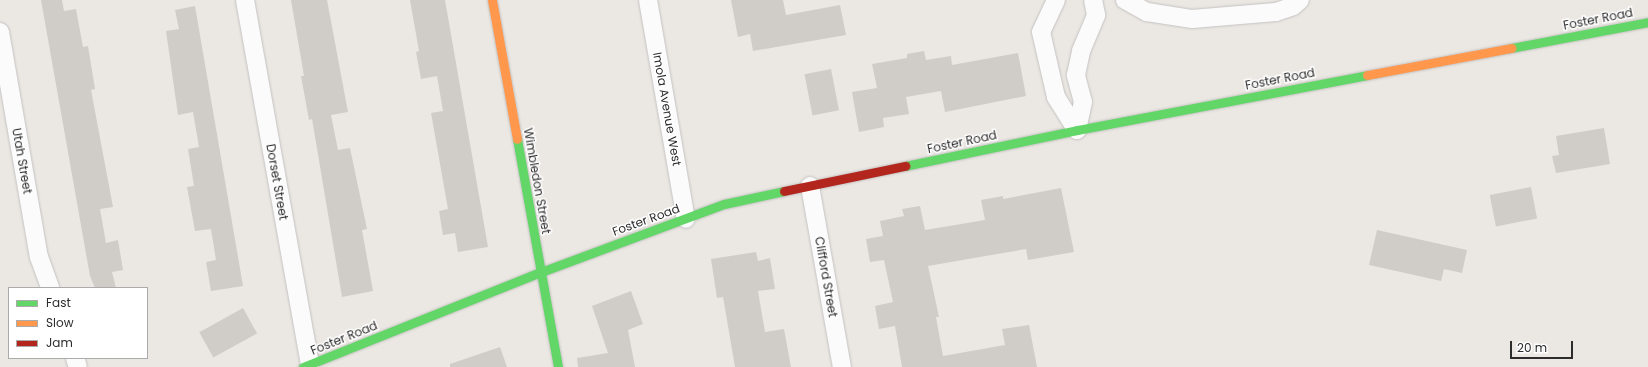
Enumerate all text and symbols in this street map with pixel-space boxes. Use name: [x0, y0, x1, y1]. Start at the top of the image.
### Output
street label: Foster Road: [1562, 5, 1634, 33]
street label: Imola Avenue West: [650, 51, 684, 167]
street label: Foster Road: [1244, 65, 1316, 93]
street label: Utah Street: [9, 127, 35, 195]
street label: Wimbledon Street: [521, 127, 553, 235]
street label: Foster Road: [926, 128, 998, 156]
street label: Dorset Street: [263, 143, 291, 221]
street label: Foster Road: [610, 201, 682, 239]
street label: Clifford Street: [812, 236, 840, 318]
legend: [8, 287, 148, 359]
text: Fast: [46, 294, 71, 311]
text: Slow: [46, 314, 74, 331]
street label: Foster Road: [309, 318, 379, 358]
scale bar: [1512, 333, 1575, 359]
text: Jam: [46, 334, 73, 351]
text: 20 m: [1517, 339, 1547, 356]

